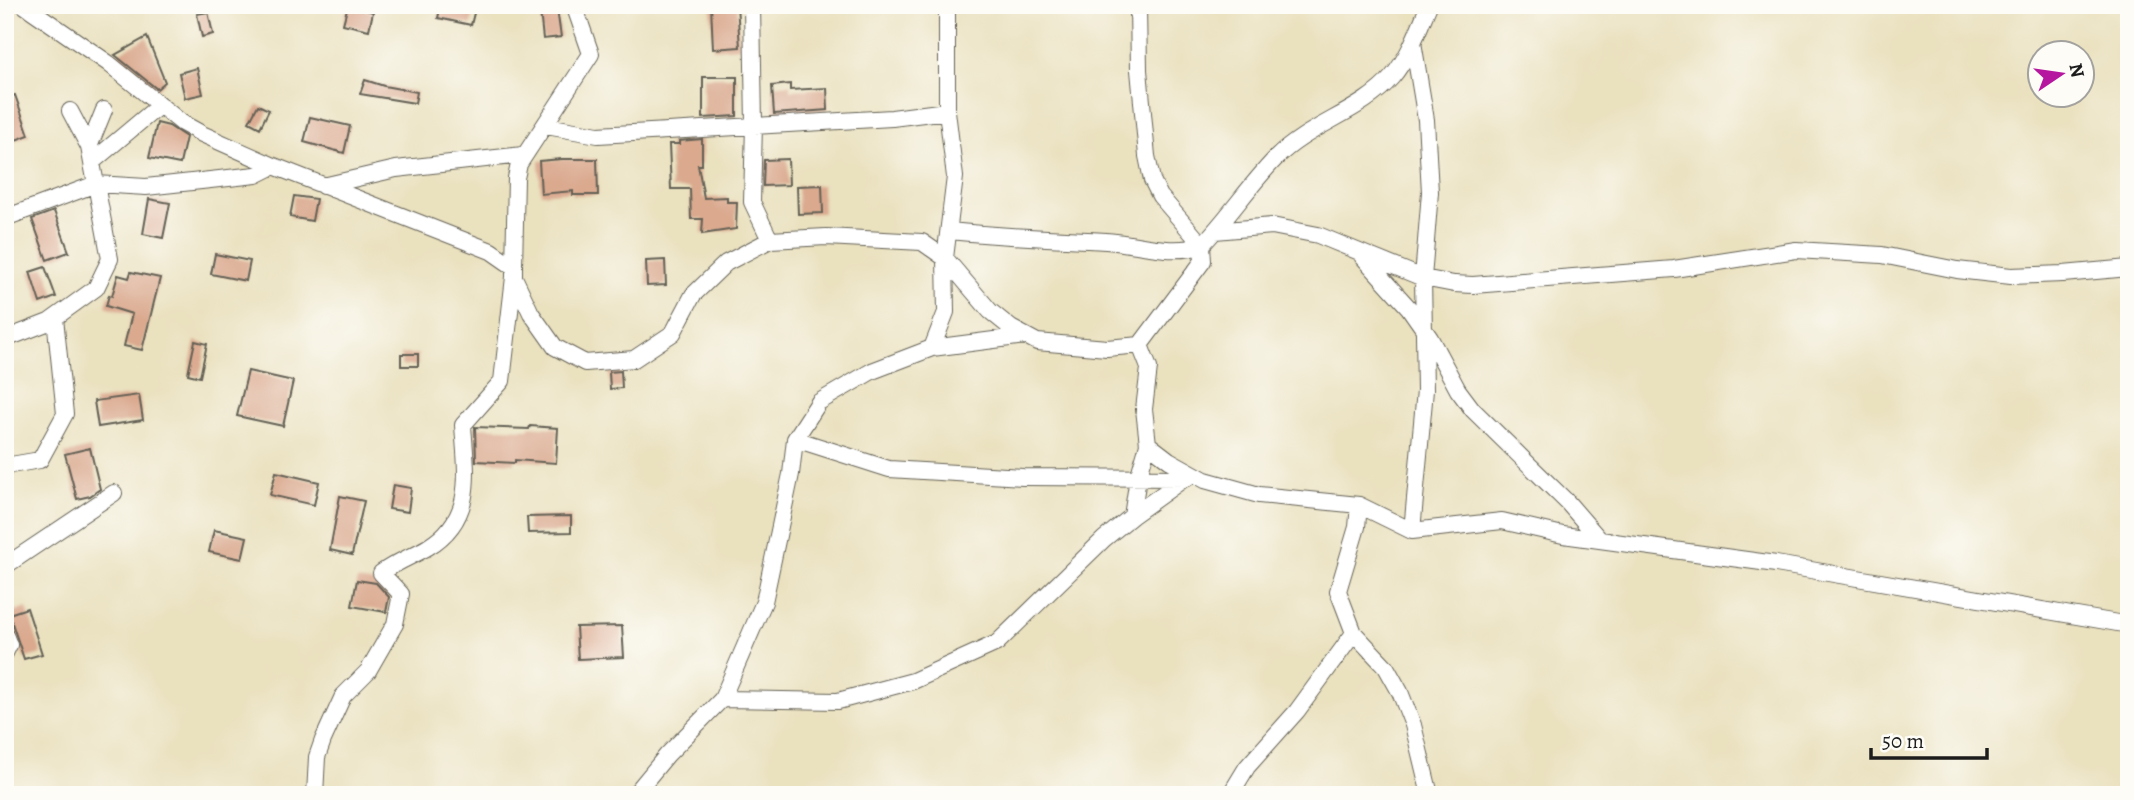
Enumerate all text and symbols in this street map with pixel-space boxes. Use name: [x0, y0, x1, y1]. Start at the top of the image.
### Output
north arrow: [2025, 38, 2096, 108]
text: N: [2062, 61, 2091, 80]
scale bar: [1871, 716, 1987, 760]
text: 50 m: [1882, 727, 1924, 755]

